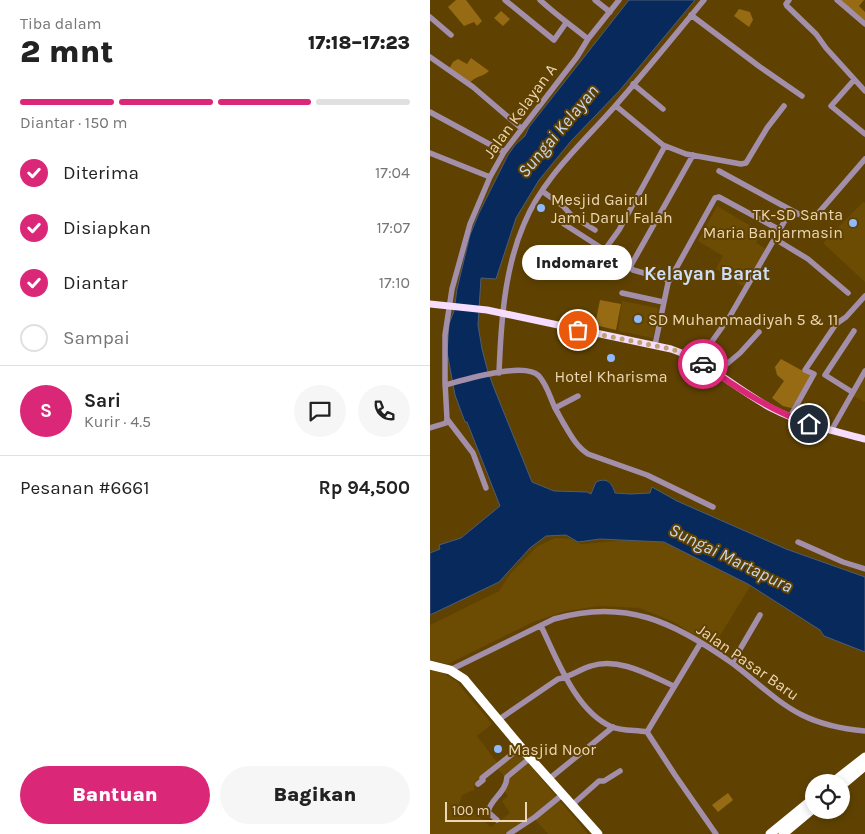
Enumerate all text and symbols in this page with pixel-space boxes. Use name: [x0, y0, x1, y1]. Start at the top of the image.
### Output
text: Tiba dalam: [20, 14, 101, 33]
text: 17:18–17:23: [308, 32, 410, 54]
text: 2 mnt: [20, 33, 114, 70]
street label: Jalan Kelayan A: [479, 60, 561, 162]
water label: Sungai Kelayan: [513, 80, 603, 182]
text: Diantar · 150 m: [20, 113, 127, 132]
icon: check: [20, 159, 48, 187]
text: Diterima: [63, 162, 139, 184]
text: 17:04: [375, 163, 410, 182]
place label: Mesjid Gairul Jami Darul Falah: [551, 190, 673, 227]
marker: Mesjid Gairul Jami Darul Falah: [535, 202, 547, 214]
place label: TK-SD Santa Maria Banjarmasin: [703, 205, 843, 242]
icon: check: [20, 214, 48, 242]
text: Disiapkan: [63, 217, 151, 239]
marker: TK-SD Santa Maria Banjarmasin: [847, 217, 859, 229]
text: 17:07: [377, 218, 410, 237]
callout: Indomaret: [523, 245, 633, 280]
text: Indomaret: [536, 253, 618, 272]
district label: Kelayan Barat: [644, 263, 770, 285]
icon: check: [20, 269, 48, 297]
text: Diantar: [63, 272, 128, 294]
text: 17:10: [379, 273, 410, 292]
pin: [557, 309, 599, 351]
place label: SD Muhammadiyah 5 & 11: [648, 310, 838, 329]
marker: SD Muhammadiyah 5 & 11: [632, 313, 644, 325]
icon: bag: [564, 316, 592, 344]
text: Sampai: [63, 327, 130, 349]
courier: [678, 339, 728, 389]
icon: car: [689, 350, 717, 378]
marker: Hotel Kharisma: [605, 352, 617, 364]
place label: Hotel Kharisma: [555, 367, 667, 386]
button: chat: [294, 385, 346, 437]
button: phone: [358, 385, 410, 437]
text: Sari: [84, 390, 121, 412]
text: S: [40, 400, 52, 422]
pin: [788, 403, 830, 445]
icon: home: [795, 410, 823, 438]
text: Kurir · 4.5: [84, 412, 151, 431]
text: Pesanan #6661: [20, 477, 149, 499]
text: Rp 94,500: [319, 477, 410, 499]
water label: Sungai Martapura: [665, 518, 797, 598]
street label: Jalan Pasar Baru: [693, 620, 803, 704]
place label: Masjid Noor: [508, 740, 596, 759]
marker: Masjid Noor: [492, 743, 504, 755]
button: Bantuan: [20, 766, 210, 824]
button: Bagikan: [220, 766, 410, 824]
map controls: [805, 774, 850, 819]
button: locate: [805, 774, 850, 819]
scale bar: [445, 799, 528, 822]
text: 100 m: [452, 802, 490, 819]

